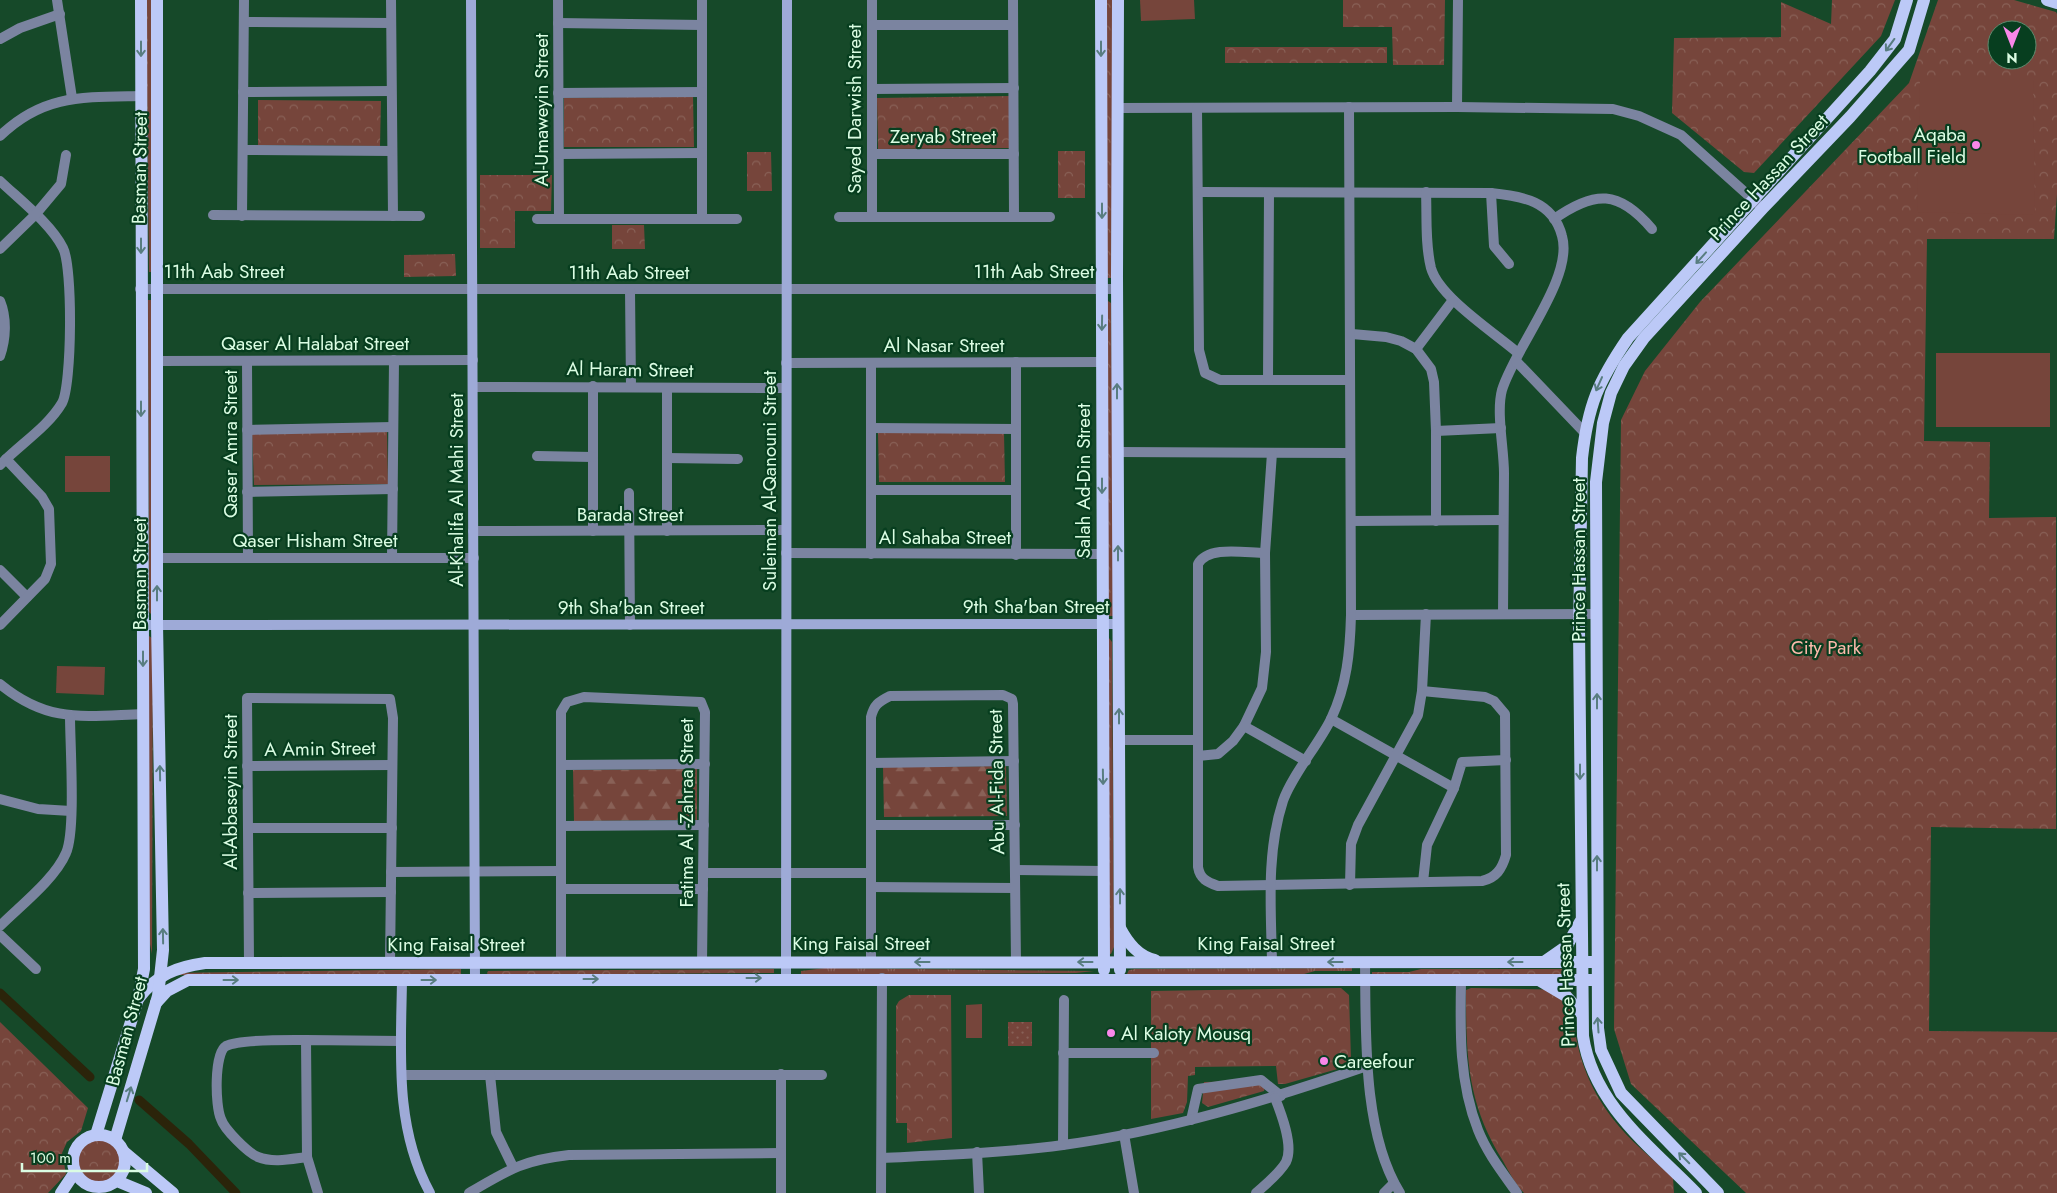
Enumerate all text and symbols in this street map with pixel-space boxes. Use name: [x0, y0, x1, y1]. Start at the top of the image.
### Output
north arrow: [1987, 20, 2037, 70]
street label: Sayed Darwish Street: [841, 24, 868, 194]
street label: Al-Umaweyin Street: [528, 33, 555, 187]
one-way arrow: [1885, 38, 1895, 52]
one-way arrow: [136, 40, 146, 56]
one-way arrow: [1096, 40, 1106, 56]
text: N: [2006, 48, 2018, 68]
street label: Prince Hassan Street: [1702, 108, 1835, 247]
street label: Basman Street: [125, 111, 154, 224]
place label: Aqaba Football Field: [1858, 121, 1966, 170]
street label: Zeryab Street: [890, 123, 996, 150]
marker: Aqaba Football Field: [1970, 139, 1982, 151]
one-way arrow: [1097, 202, 1107, 219]
one-way arrow: [136, 238, 146, 254]
one-way arrow: [1695, 251, 1706, 264]
street label: 11th Aab Street: [164, 258, 285, 285]
street label: 11th Aab Street: [974, 258, 1095, 285]
street label: 11th Aab Street: [569, 259, 690, 286]
one-way arrow: [1097, 315, 1107, 331]
street label: Qaser Al Halabat Street: [221, 330, 410, 357]
street label: Al Nasar Street: [884, 332, 1005, 359]
street label: Al Haram Street: [566, 355, 694, 384]
street label: Qaser Amra Street: [217, 370, 244, 518]
street label: Suleiman Al-Qanouni Street: [756, 370, 783, 591]
one-way arrow: [1594, 376, 1604, 391]
one-way arrow: [1112, 383, 1122, 400]
street label: Al-Khalifa Al Mahi Street: [443, 393, 470, 587]
one-way arrow: [136, 400, 146, 416]
street label: Salah Ad-Din Street: [1070, 403, 1097, 558]
street label: Prince Hassan Street: [1565, 477, 1592, 642]
one-way arrow: [1097, 478, 1107, 494]
street label: Barada Street: [577, 501, 684, 528]
street label: Basman Street: [126, 517, 153, 630]
street label: Al Sahaba Street: [879, 524, 1012, 551]
street label: Qaser Hisham Street: [233, 527, 398, 554]
one-way arrow: [1113, 546, 1123, 562]
one-way arrow: [152, 586, 162, 602]
street label: 9th Sha'ban Street: [963, 593, 1110, 620]
street label: 9th Sha'ban Street: [558, 594, 705, 621]
park label: City Park: [1791, 634, 1862, 661]
one-way arrow: [138, 650, 148, 666]
one-way arrow: [1592, 693, 1602, 709]
one-way arrow: [1114, 708, 1124, 724]
street label: Abu Al-Fida Street: [982, 709, 1011, 855]
street label: Al-Abbaseyin Street: [217, 714, 244, 870]
street label: Fatima Al -Zahraa Street: [673, 718, 700, 908]
street label: A Amin Street: [264, 734, 376, 763]
one-way arrow: [1575, 763, 1585, 779]
one-way arrow: [155, 766, 165, 782]
one-way arrow: [1098, 768, 1108, 784]
one-way arrow: [1592, 855, 1602, 872]
street label: Prince Hassan Street: [1549, 882, 1582, 1048]
one-way arrow: [1115, 888, 1125, 904]
one-way arrow: [158, 928, 168, 944]
street label: King Faisal Street: [792, 930, 930, 957]
street label: King Faisal Street: [1197, 930, 1335, 957]
street label: King Faisal Street: [387, 931, 525, 958]
one-way arrow: [914, 957, 930, 967]
one-way arrow: [1077, 957, 1093, 967]
one-way arrow: [1327, 957, 1343, 967]
one-way arrow: [1507, 957, 1523, 967]
street label: Basman Street: [99, 973, 154, 1089]
one-way arrow: [583, 974, 599, 984]
one-way arrow: [746, 974, 762, 983]
one-way arrow: [223, 975, 239, 985]
one-way arrow: [421, 975, 437, 984]
one-way arrow: [1594, 1018, 1603, 1034]
place label: Al Kaloty Mousq: [1121, 1020, 1251, 1047]
marker: Al Kaloty Mousq: [1105, 1027, 1117, 1039]
place label: Careefour: [1334, 1048, 1415, 1075]
marker: Careefour: [1318, 1055, 1330, 1067]
one-way arrow: [125, 1086, 135, 1102]
scale bar: [22, 1140, 148, 1172]
text: 100 m: [30, 1147, 71, 1169]
one-way arrow: [1678, 1152, 1690, 1165]

